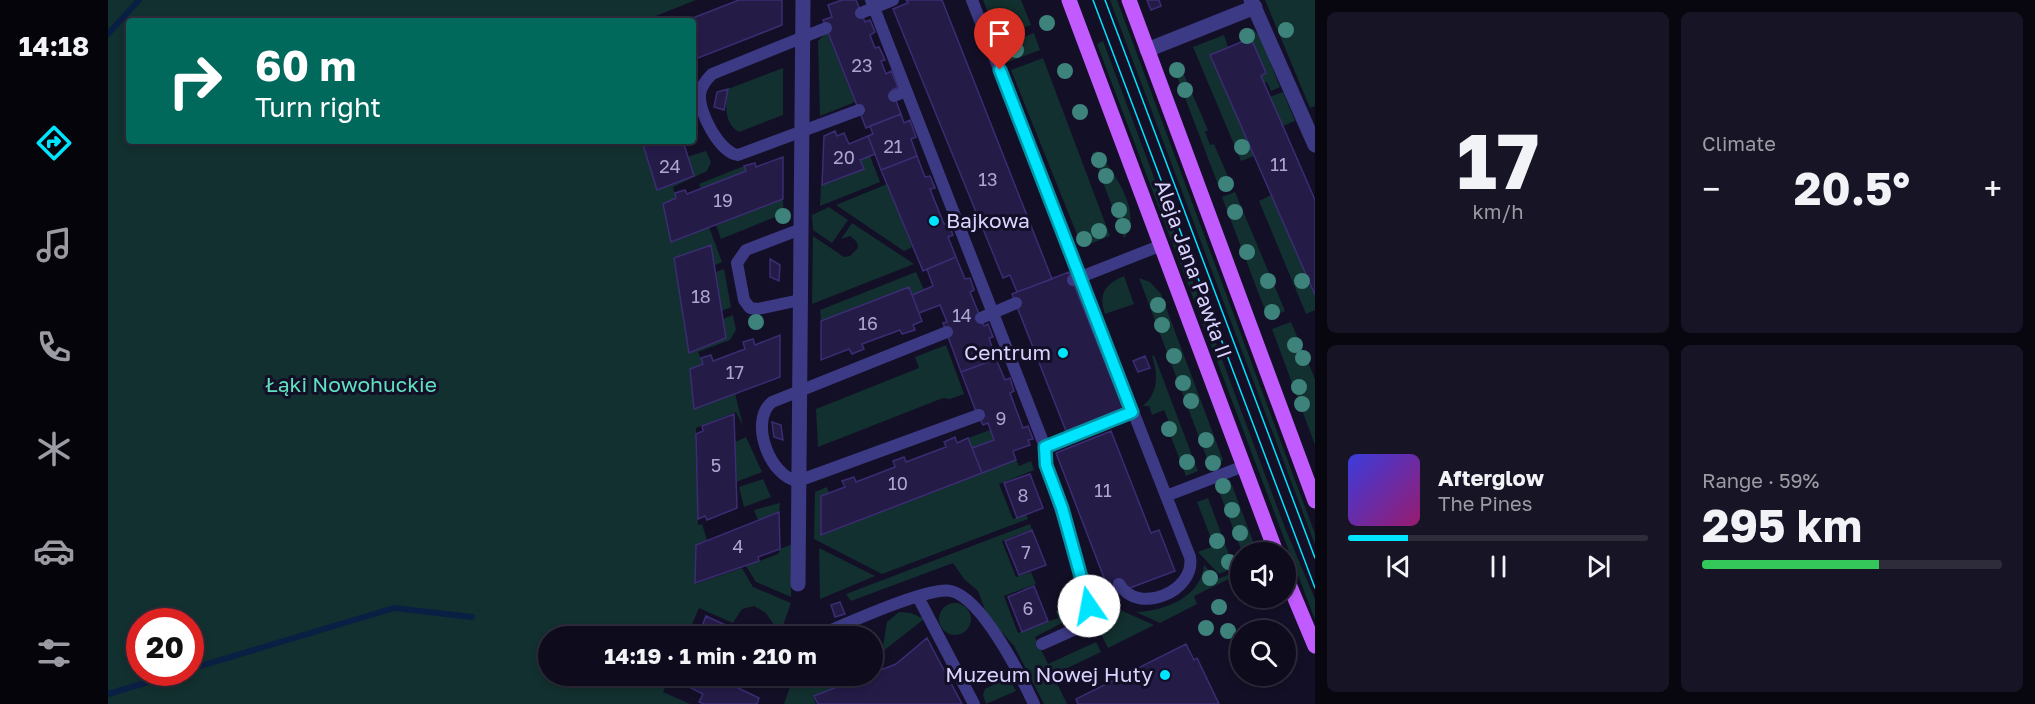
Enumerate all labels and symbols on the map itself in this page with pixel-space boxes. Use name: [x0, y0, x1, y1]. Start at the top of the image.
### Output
pin: [974, 8, 1025, 70]
house number: 23: [852, 54, 872, 76]
house number: 21: [883, 135, 903, 157]
house number: 20: [833, 146, 855, 168]
house number: 11: [1270, 153, 1288, 175]
house number: 24: [659, 155, 681, 177]
house number: 13: [978, 168, 998, 190]
street label: Aleja Jana Pawła II: [1150, 176, 1238, 362]
house number: 19: [713, 189, 733, 211]
place label: Bajkowa: [946, 207, 1030, 233]
marker: Bajkowa: [927, 214, 941, 228]
house number: 18: [691, 285, 711, 307]
house number: 14: [952, 304, 972, 326]
house number: 16: [858, 312, 878, 334]
place label: Centrum: [964, 339, 1051, 365]
marker: Centrum: [1056, 346, 1070, 360]
house number: 17: [726, 361, 744, 383]
park label: Łąki Nowohuckie: [265, 371, 437, 397]
house number: 9: [996, 407, 1006, 429]
house number: 5: [711, 454, 721, 476]
house number: 10: [888, 472, 908, 494]
house number: 11: [1094, 479, 1112, 501]
house number: 8: [1018, 484, 1028, 506]
house number: 4: [733, 535, 744, 557]
house number: 7: [1021, 541, 1031, 563]
position arrow: [1057, 574, 1121, 638]
house number: 6: [1023, 597, 1033, 619]
speed limit sign: 20: [126, 608, 204, 686]
place label: Muzeum Nowej Huty: [945, 661, 1153, 687]
marker: Muzeum Nowej Huty: [1158, 668, 1172, 682]

